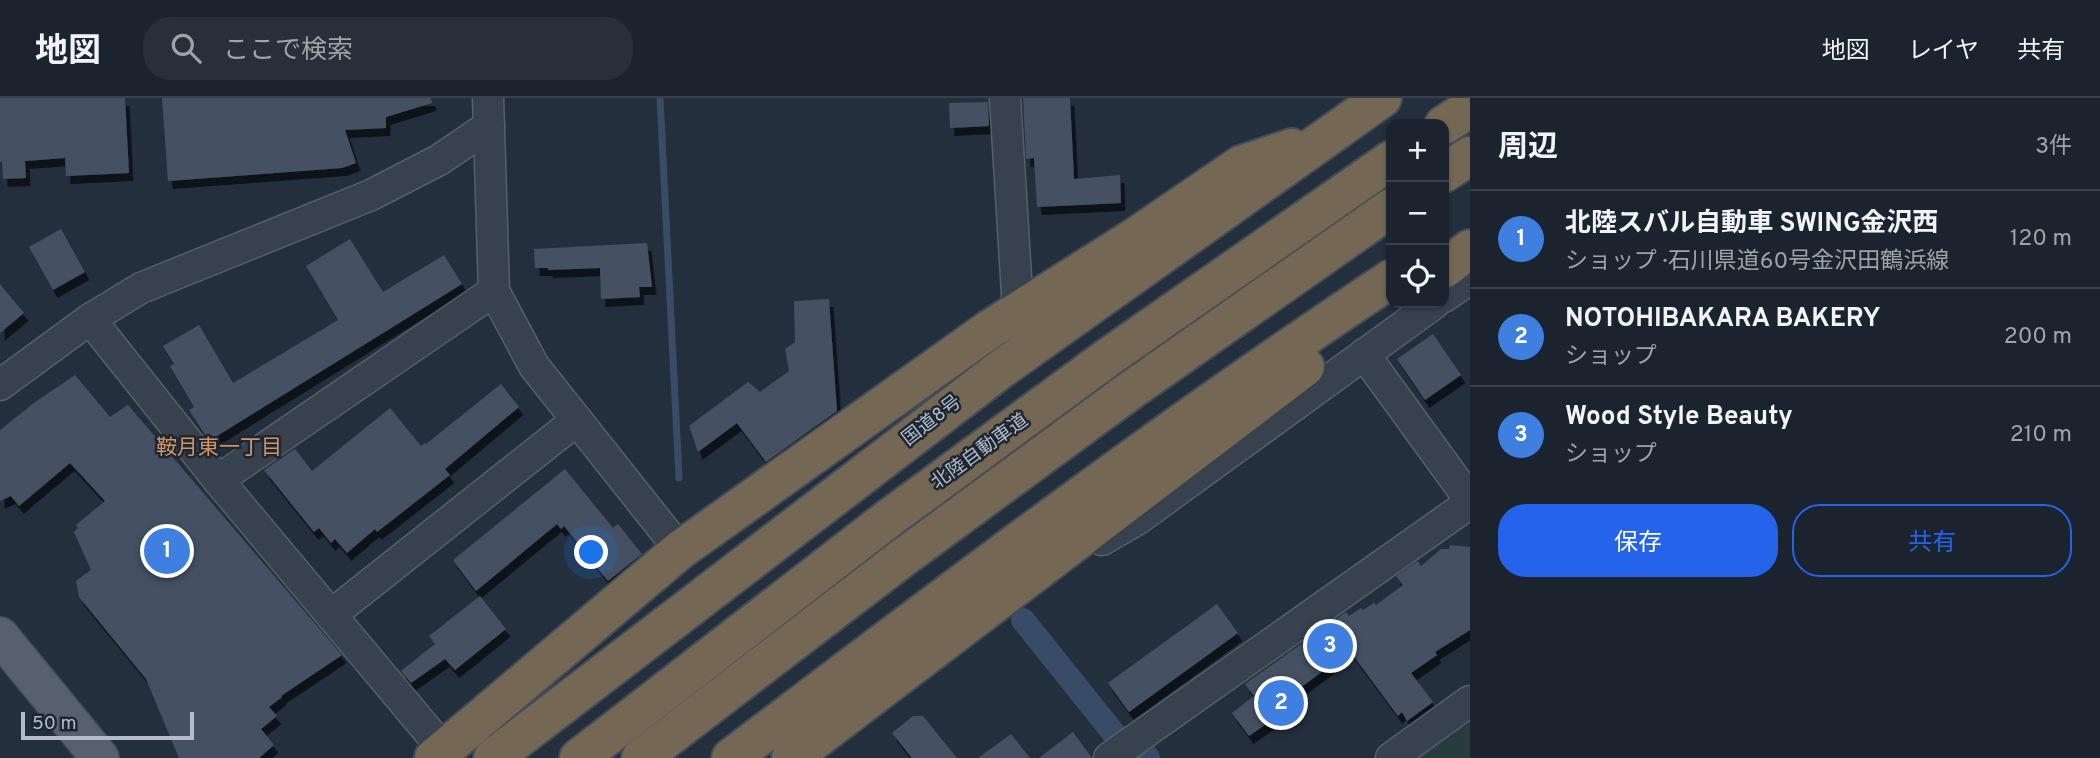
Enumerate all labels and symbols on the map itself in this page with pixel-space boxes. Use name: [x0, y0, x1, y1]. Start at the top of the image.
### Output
street label: 国道8号: [898, 390, 966, 452]
street label: 北陸自動車道: [927, 409, 1033, 495]
district label: 鞍月東一丁目: [156, 435, 282, 462]
pin: 1: [144, 525, 190, 577]
your location: [574, 535, 608, 569]
pin: 3: [1307, 620, 1353, 672]
pin: 2: [1258, 677, 1304, 729]
scale bar: [21, 709, 194, 741]

